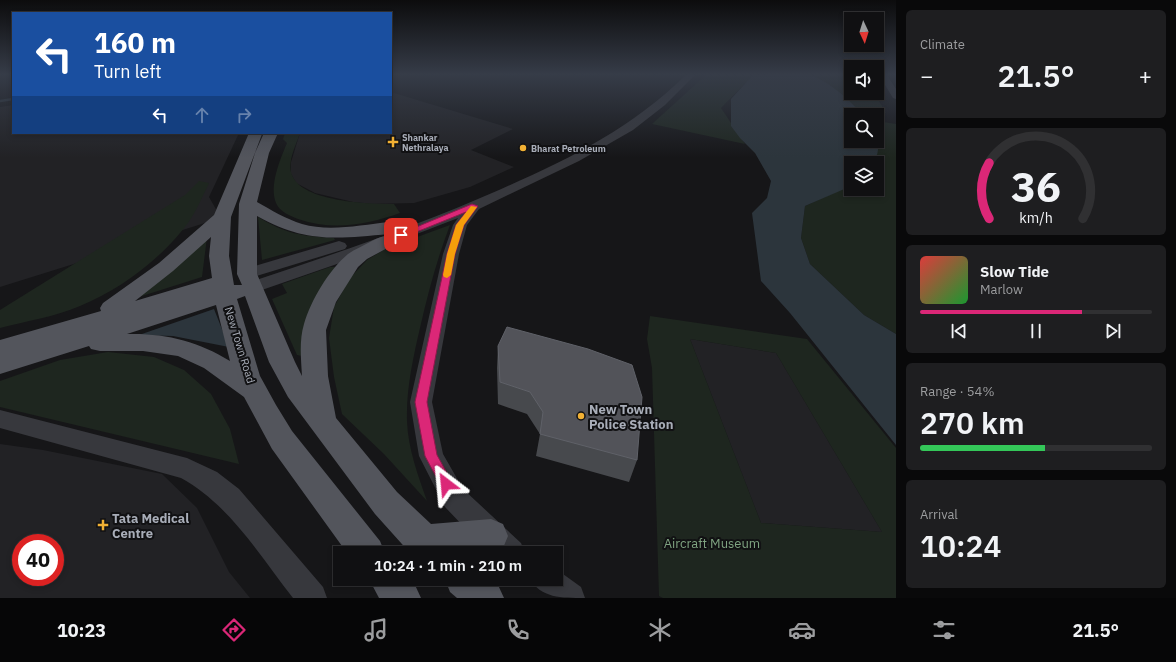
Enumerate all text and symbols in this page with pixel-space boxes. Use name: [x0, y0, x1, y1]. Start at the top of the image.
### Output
north arrow: [844, 12, 884, 52]
map controls: [844, 12, 884, 196]
text: 160 m: [94, 24, 176, 61]
icon: left: [28, 28, 80, 80]
text: Climate: [920, 36, 965, 53]
text: 21.5°: [997, 56, 1075, 95]
text: Turn left: [94, 60, 162, 83]
button: sound: [844, 60, 884, 100]
text: −: [920, 61, 933, 90]
text: +: [1139, 61, 1152, 90]
icon: left: [149, 104, 171, 126]
icon: ahead: [191, 104, 213, 126]
icon: right: [233, 104, 255, 126]
button: search: [844, 108, 884, 148]
place label: Shankar Nethralaya: [402, 132, 449, 153]
marker: Shankar Nethralaya: [387, 136, 399, 148]
marker: Bharat Petroleum: [518, 143, 528, 153]
place label: Bharat Petroleum: [531, 143, 606, 154]
button: layers: [844, 156, 884, 196]
text: 36: [1011, 159, 1061, 213]
text: km/h: [1019, 208, 1053, 227]
pin: [384, 218, 418, 252]
icon: arrive: [390, 224, 412, 246]
text: Slow Tide: [980, 262, 1049, 281]
text: Marlow: [980, 281, 1023, 298]
street label: New Town Road: [222, 305, 258, 385]
icon: previous: [948, 320, 970, 342]
icon: pause: [1025, 320, 1047, 342]
icon: next: [1102, 320, 1124, 342]
text: Range · 54%: [920, 383, 994, 400]
place label: New Town Police Station: [589, 401, 673, 433]
text: 270 km: [920, 403, 1025, 442]
marker: New Town Police Station: [576, 411, 586, 421]
position arrow: [425, 463, 467, 505]
text: Arrival: [920, 506, 958, 523]
place label: Tata Medical Centre: [112, 510, 189, 542]
marker: Tata Medical Centre: [97, 519, 109, 531]
text: 10:24: [920, 526, 1002, 565]
speed limit sign: 40: [12, 534, 64, 586]
park label: Aircraft Museum: [664, 535, 760, 552]
text: 10:24 · 1 min · 210 m: [374, 556, 522, 575]
icon: directions: [220, 616, 248, 644]
icon: music: [362, 616, 390, 644]
icon: phone: [504, 616, 532, 644]
icon: climate: [646, 616, 674, 644]
icon: car: [788, 616, 816, 644]
icon: filters: [930, 616, 958, 644]
text: 10:23: [57, 619, 106, 642]
text: 21.5°: [1072, 619, 1119, 642]

